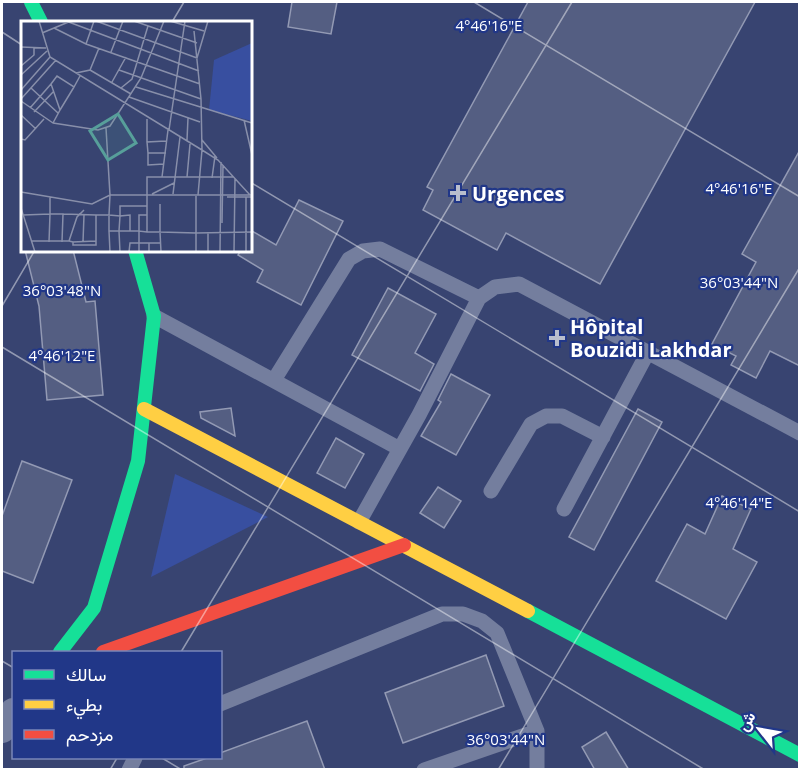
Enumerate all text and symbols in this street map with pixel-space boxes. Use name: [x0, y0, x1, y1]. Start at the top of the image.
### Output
text: 4°46'16"E: [456, 15, 522, 35]
inset map: [21, 21, 252, 252]
text: 4°46'16"E: [706, 178, 772, 198]
place label: Urgences: [472, 180, 565, 207]
marker: Urgences: [449, 184, 467, 202]
text: 36°03'44"N: [700, 272, 778, 292]
text: 36°03'48"N: [23, 280, 101, 300]
place label: Hôpital Bouzidi Lakhdar: [570, 313, 732, 363]
marker: Hôpital Bouzidi Lakhdar: [548, 329, 566, 347]
text: 4°46'12"E: [29, 345, 95, 365]
text: 4°46'14"E: [706, 492, 772, 512]
legend: [12, 651, 222, 759]
text: سالك: [66, 662, 106, 686]
text: بطيء: [66, 692, 102, 720]
north arrow: [729, 699, 789, 759]
text: ش: [732, 707, 761, 735]
text: مزدحم: [66, 722, 113, 747]
text: 36°03'44"N: [467, 729, 545, 749]

